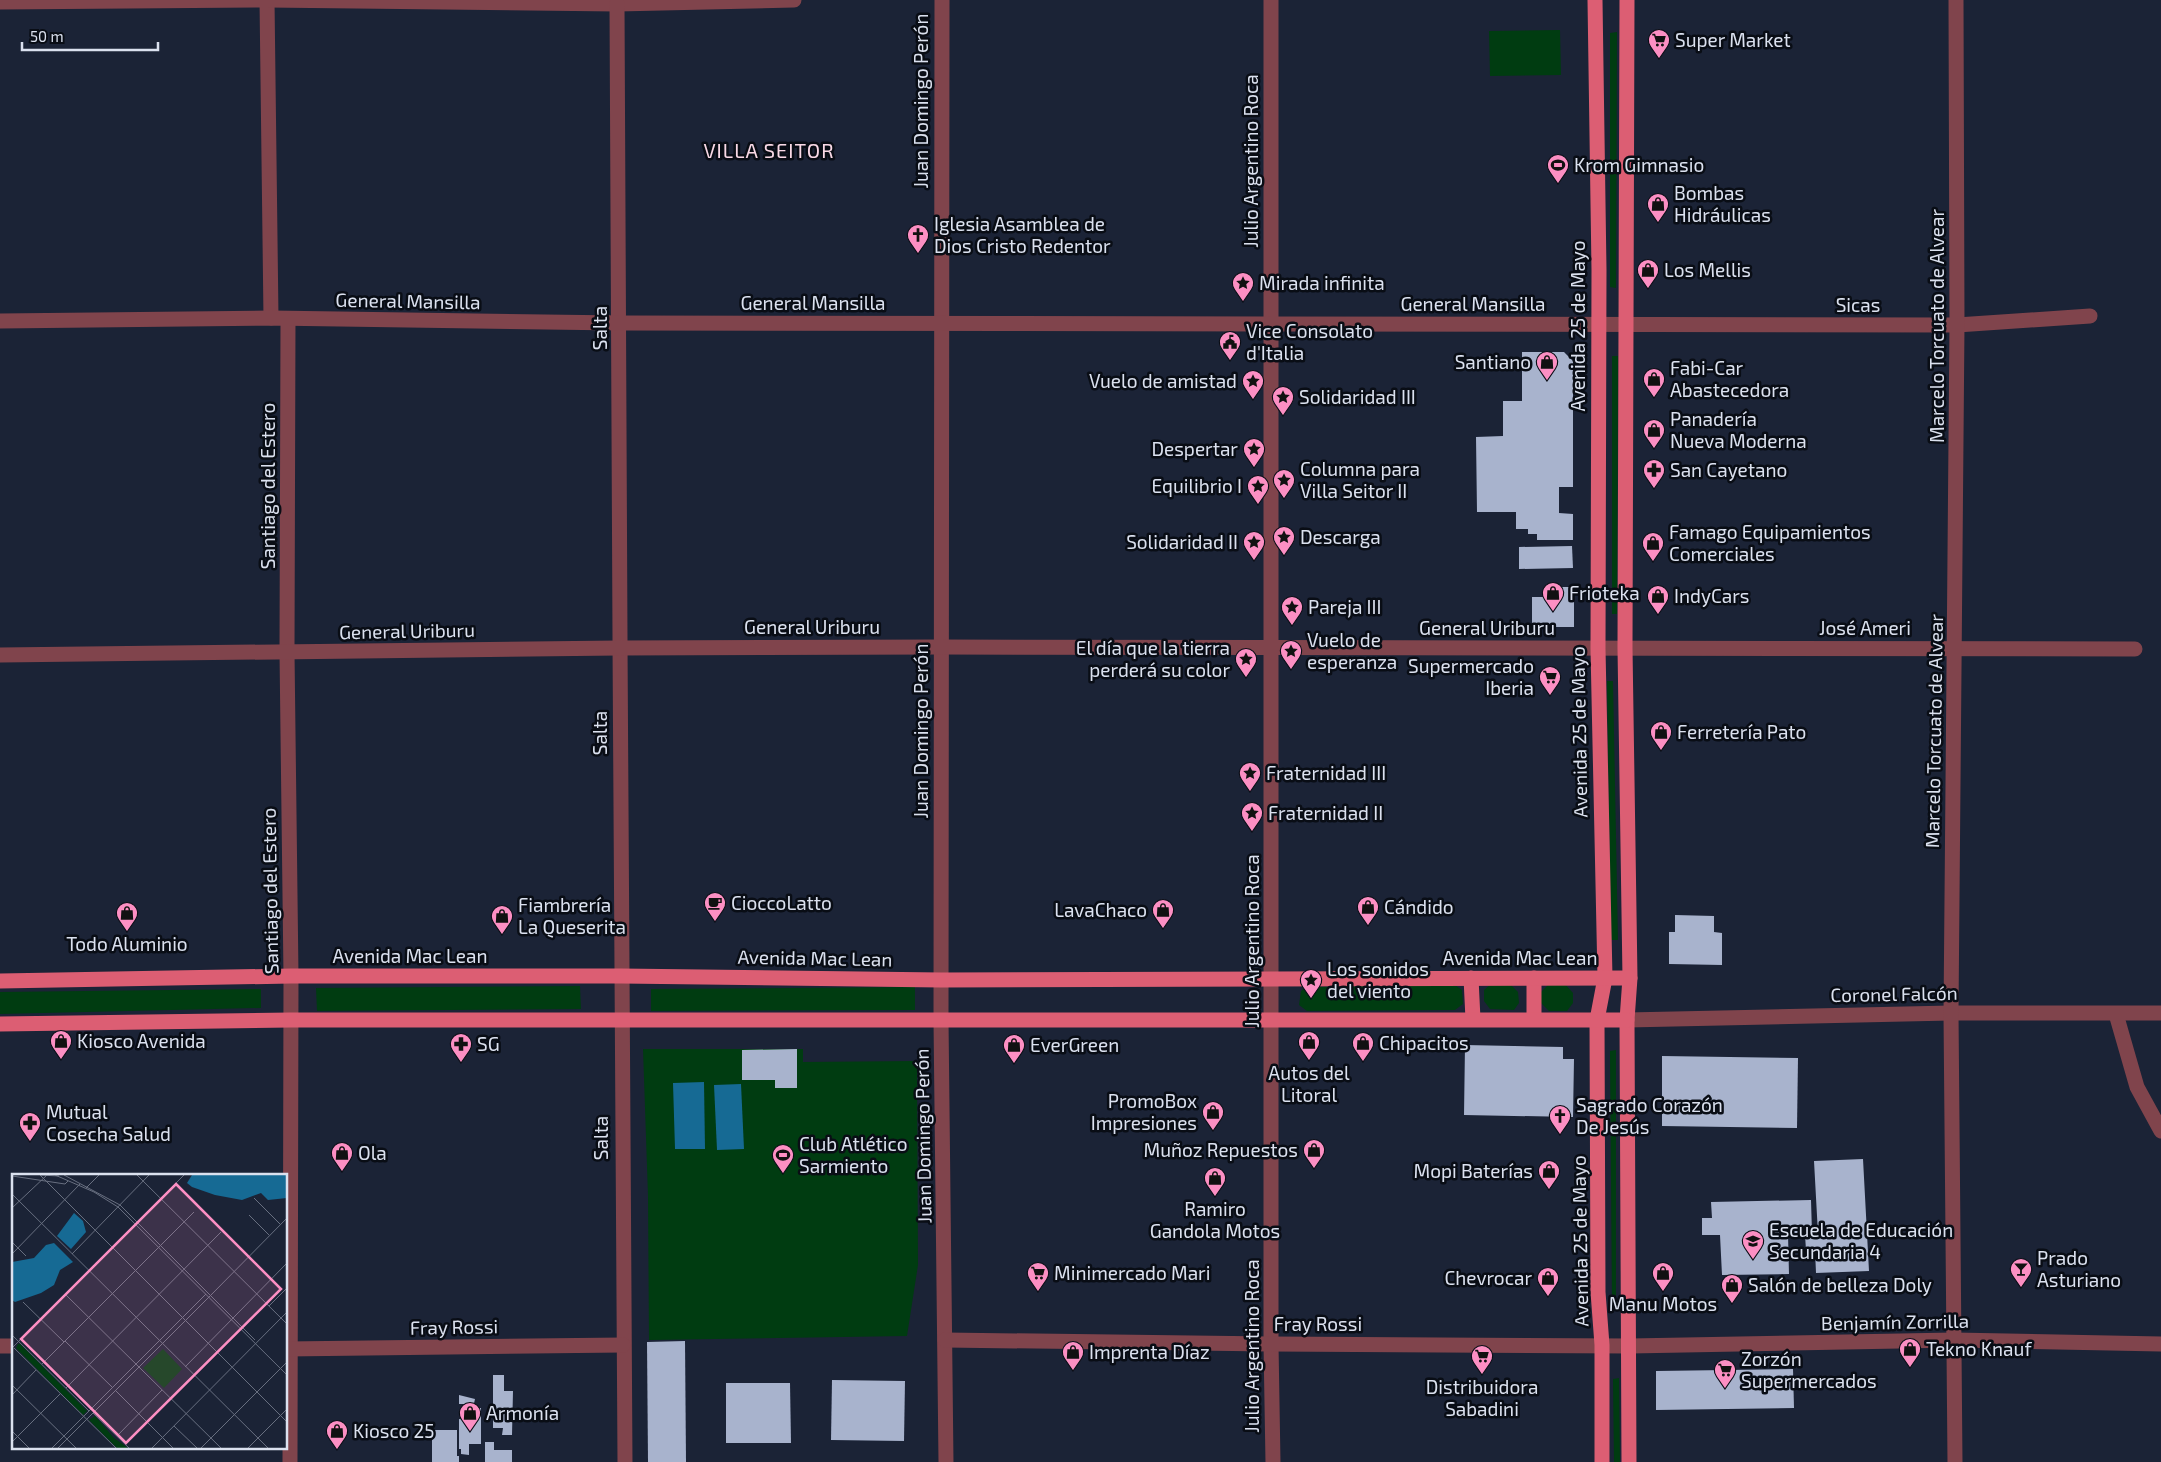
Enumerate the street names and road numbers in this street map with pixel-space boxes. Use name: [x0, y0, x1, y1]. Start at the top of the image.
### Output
street label: Juan Domingo Perón: [909, 14, 932, 188]
street label: Julio Argentino Roca: [1239, 74, 1262, 248]
street label: Marcelo Torcuato de Alvear: [1925, 209, 1948, 443]
street label: Avenida 25 de Mayo: [1566, 240, 1589, 412]
street label: General Mansilla: [335, 288, 481, 313]
street label: General Mansilla: [740, 291, 886, 314]
street label: General Mansilla: [1400, 292, 1546, 315]
street label: Sicas: [1836, 293, 1880, 316]
street label: Salta: [588, 306, 611, 350]
street label: Santiago del Estero: [256, 403, 279, 569]
street label: Marcelo Torcuato de Alvear: [1920, 613, 1947, 848]
street label: General Uriburu: [744, 615, 880, 638]
street label: General Uriburu: [1419, 616, 1555, 639]
street label: José Ameri: [1819, 616, 1911, 639]
street label: General Uriburu: [339, 618, 475, 643]
street label: Juan Domingo Perón: [909, 644, 932, 818]
street label: Avenida 25 de Mayo: [1566, 646, 1591, 818]
street label: Salta: [588, 711, 611, 755]
street label: Santiago del Estero: [257, 808, 282, 974]
street label: Julio Argentino Roca: [1240, 854, 1263, 1028]
street label: Avenida Mac Lean: [333, 944, 487, 967]
street label: Avenida Mac Lean: [737, 945, 893, 970]
street label: Avenida Mac Lean: [1443, 946, 1597, 969]
street label: Coronel Falcón: [1830, 981, 1958, 1006]
street label: Juan Domingo Perón: [909, 1048, 936, 1224]
street label: Salta: [589, 1116, 612, 1160]
street label: Avenida 25 de Mayo: [1567, 1155, 1592, 1327]
street label: Julio Argentino Roca: [1240, 1259, 1263, 1433]
street label: Benjamín Zorrilla: [1821, 1309, 1969, 1334]
street label: Fray Rossi: [1274, 1312, 1362, 1335]
street label: Fray Rossi: [410, 1314, 498, 1339]

